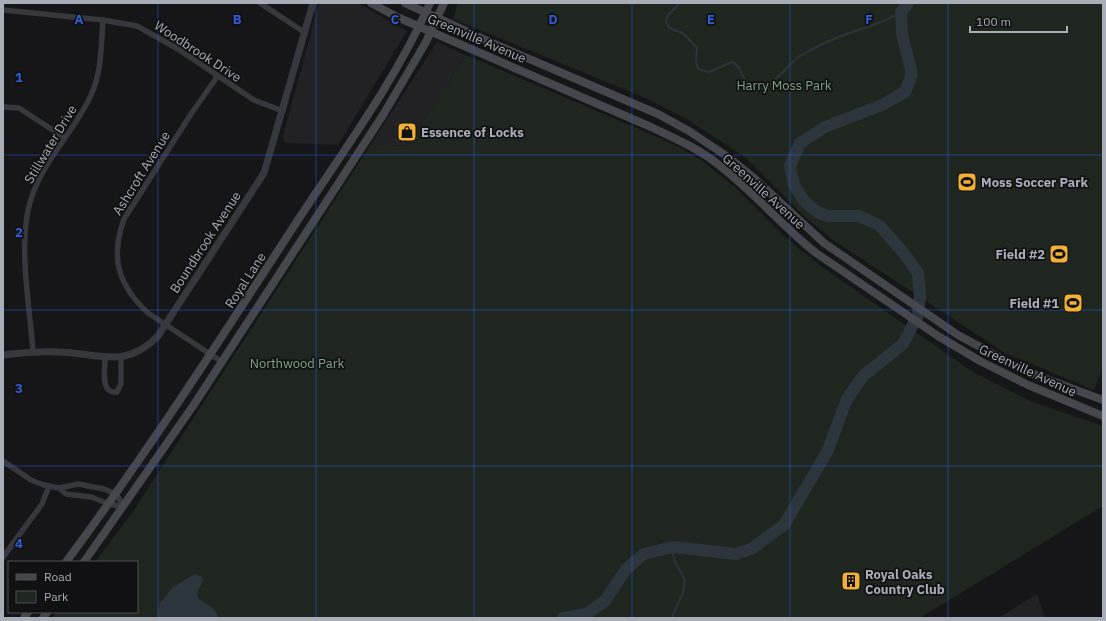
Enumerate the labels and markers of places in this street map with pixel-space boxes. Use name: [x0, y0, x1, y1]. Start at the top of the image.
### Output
shop icon: Essence of Locks: [396, 121, 418, 143]
place label: Essence of Locks: [421, 124, 524, 141]
sports icon: Moss Soccer Park: [956, 171, 978, 193]
place label: Moss Soccer Park: [981, 174, 1088, 191]
sports icon: Field #2: [1048, 243, 1070, 265]
place label: Field #2: [995, 246, 1045, 263]
sports icon: Field #1: [1062, 292, 1084, 314]
place label: Field #1: [1009, 295, 1059, 312]
place label: Royal Oaks Country Club: [865, 566, 945, 598]
building icon: Royal Oaks Country Club: [840, 570, 862, 592]

